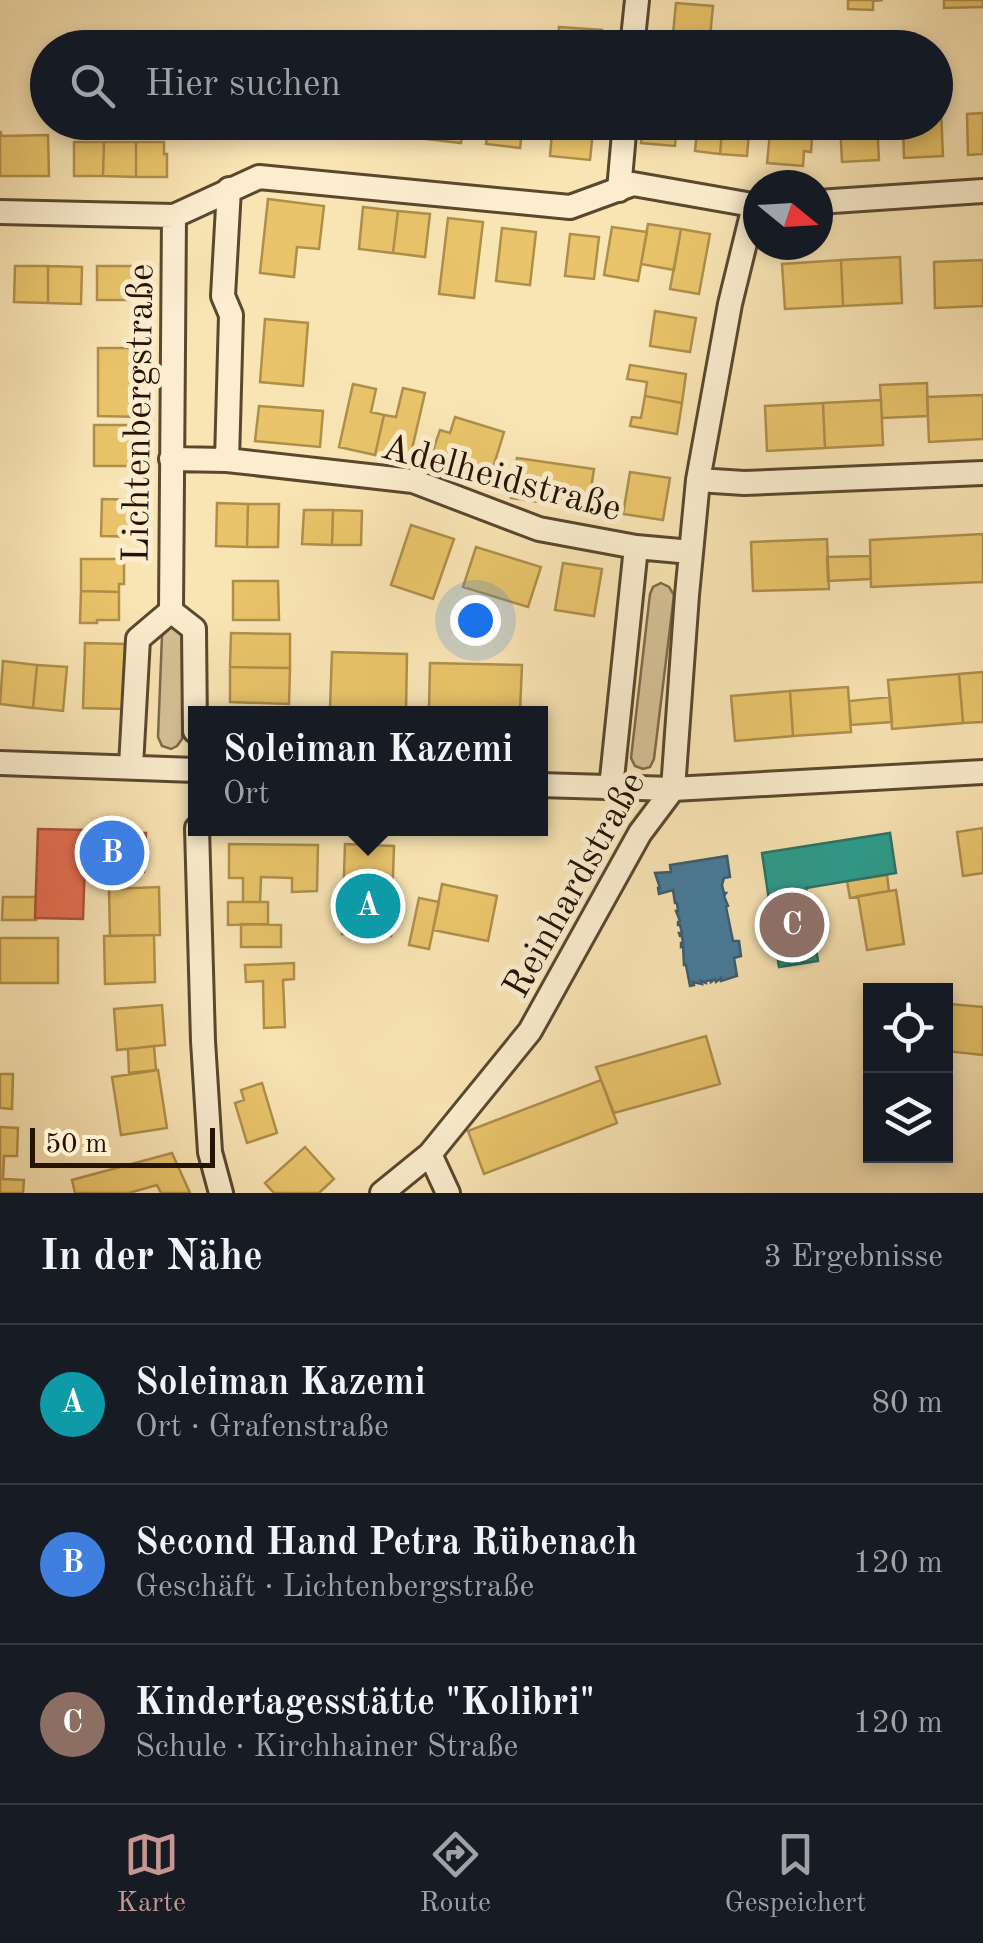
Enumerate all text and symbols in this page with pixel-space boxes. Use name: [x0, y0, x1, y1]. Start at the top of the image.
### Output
search box: [30, 30, 953, 140]
icon: search: [65, 58, 120, 113]
text: Hier suchen: [145, 66, 341, 104]
north arrow: [743, 170, 833, 260]
street label: Lichtenbergstraße: [118, 263, 162, 563]
street label: Adelheidstraße: [377, 429, 625, 529]
your location: [450, 595, 501, 646]
popup: [188, 706, 548, 836]
text: Soleiman Kazemi: [223, 732, 513, 770]
street label: Reinhardstraße: [498, 766, 653, 1005]
text: Ort: [223, 779, 269, 811]
pin: B: [80, 816, 144, 890]
pin: A: [336, 868, 400, 944]
pin: C: [760, 888, 824, 962]
map controls: [863, 983, 953, 1163]
button: locate: [863, 983, 953, 1073]
button: layers: [863, 1073, 953, 1163]
scale bar: [30, 1123, 215, 1168]
text: 50 m: [45, 1131, 108, 1159]
text: In der Nähe: [40, 1237, 263, 1279]
text: 3 Ergebnisse: [763, 1242, 943, 1274]
text: Soleiman Kazemi: [135, 1365, 426, 1403]
text: A: [60, 1388, 85, 1420]
text: 80 m: [872, 1388, 943, 1420]
text: Ort · Grafenstraße: [135, 1412, 389, 1444]
text: Second Hand Petra Rübenach: [135, 1525, 638, 1563]
text: B: [61, 1548, 84, 1580]
text: 120 m: [853, 1548, 943, 1580]
text: Geschäft · Lichtenbergstraße: [135, 1572, 534, 1604]
text: Kindertagesstätte "Kolibri": [135, 1685, 595, 1723]
text: C: [62, 1708, 83, 1740]
text: 120 m: [853, 1708, 943, 1740]
text: Schule · Kirchhainer Straße: [135, 1732, 518, 1764]
tab: Karte: [117, 1827, 186, 1922]
tab: Route: [419, 1827, 491, 1922]
tab: Gespeichert: [725, 1827, 866, 1922]

